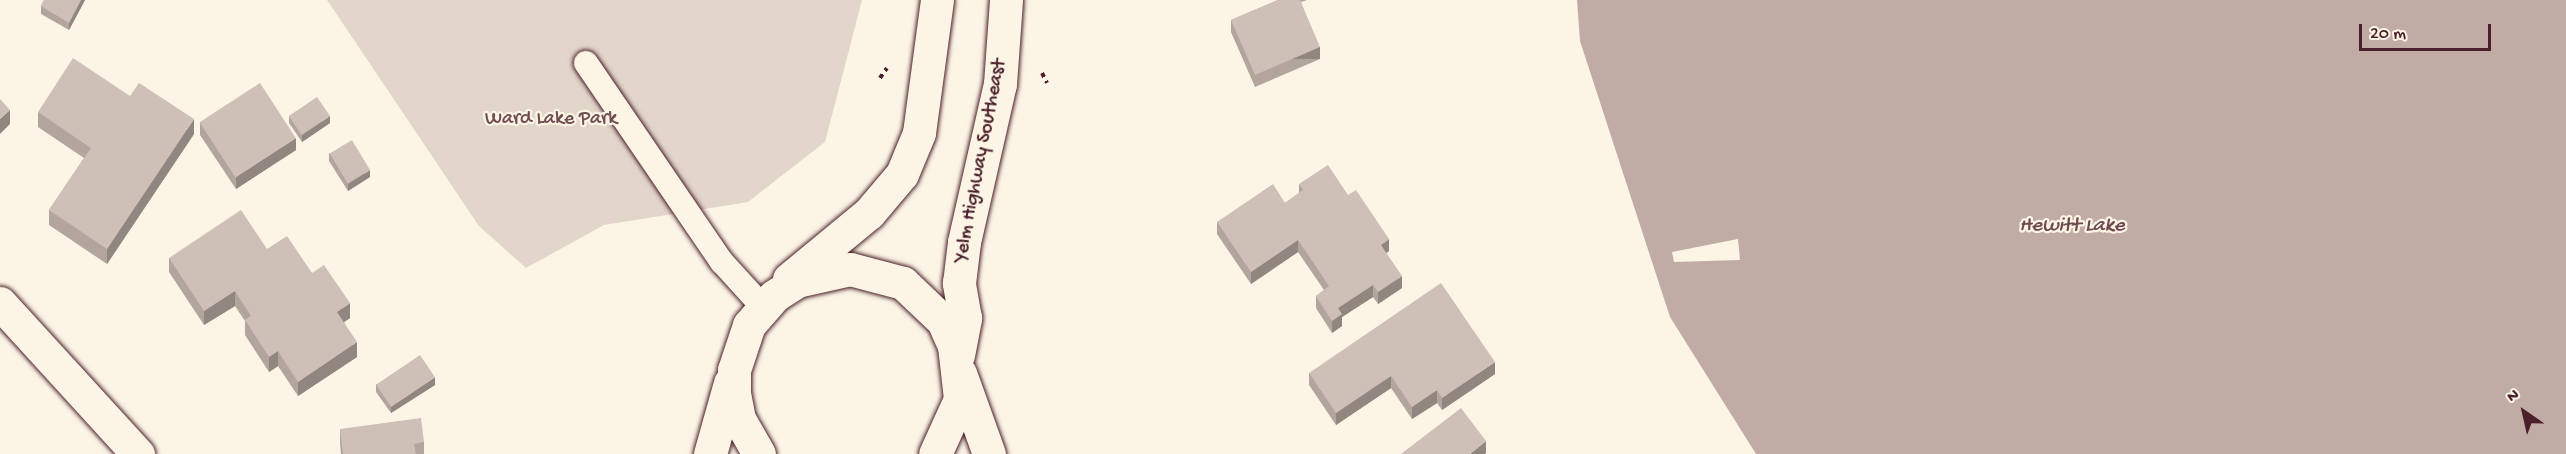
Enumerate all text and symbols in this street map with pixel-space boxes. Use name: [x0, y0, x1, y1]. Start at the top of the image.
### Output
scale bar: [2362, 12, 2494, 50]
text: 20 m: [2370, 24, 2406, 45]
street label: Yelm Highway Southeast: [949, 57, 1013, 265]
park label: Ward Lake Park: [485, 107, 617, 131]
water label: Hewitt Lake: [2019, 214, 2125, 240]
north arrow: [2494, 382, 2554, 442]
text: N: [2504, 386, 2523, 407]

